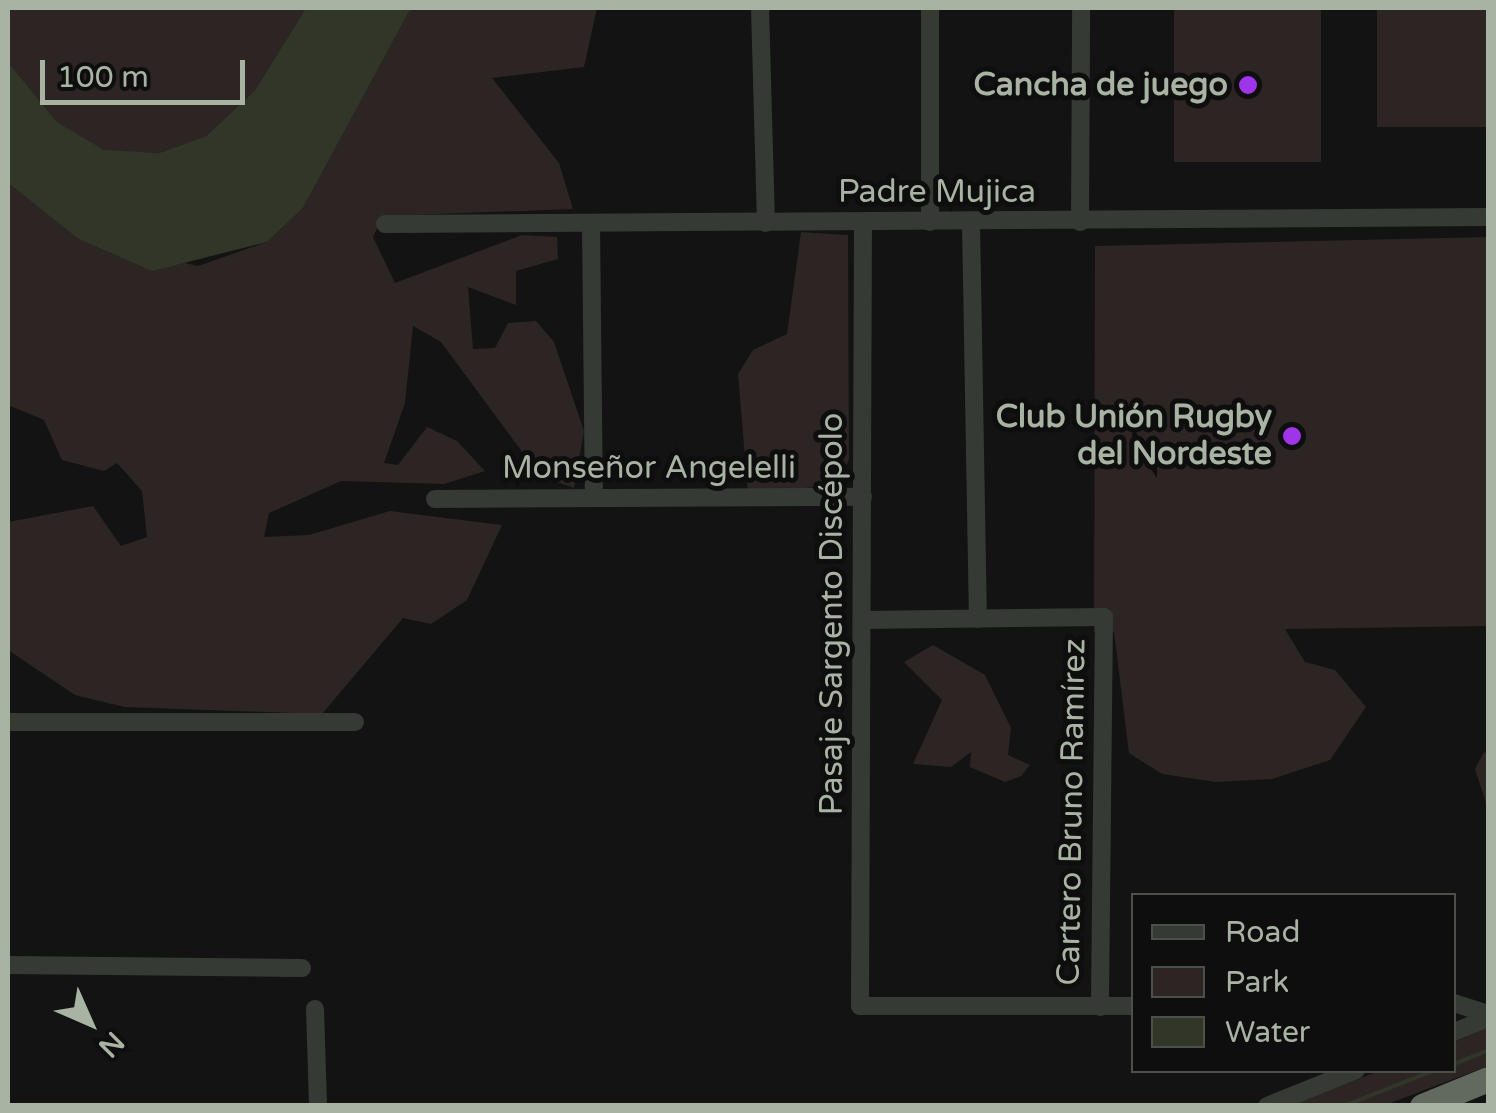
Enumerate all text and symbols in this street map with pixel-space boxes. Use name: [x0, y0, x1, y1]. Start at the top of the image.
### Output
scale bar: [45, 40, 250, 102]
text: 100 m: [57, 59, 149, 96]
place label: Cancha de juego: [973, 66, 1228, 104]
marker: Cancha de juego: [1237, 74, 1259, 96]
street label: Padre Mujica: [838, 173, 1036, 211]
place label: Club Unión Rugby del Nordeste: [996, 399, 1272, 474]
street label: Pasaje Sargento Discépolo: [813, 413, 851, 815]
marker: Club Unión Rugby del Nordeste: [1281, 425, 1303, 447]
street label: Monseñor Angelelli: [502, 449, 796, 487]
street label: Cartero Bruno Ramírez: [1050, 638, 1094, 986]
legend: [1131, 893, 1456, 1073]
text: Road: [1225, 914, 1300, 951]
text: Park: [1225, 964, 1289, 1001]
north arrow: [40, 973, 140, 1073]
text: Water: [1225, 1014, 1310, 1051]
text: N: [91, 1024, 131, 1064]

